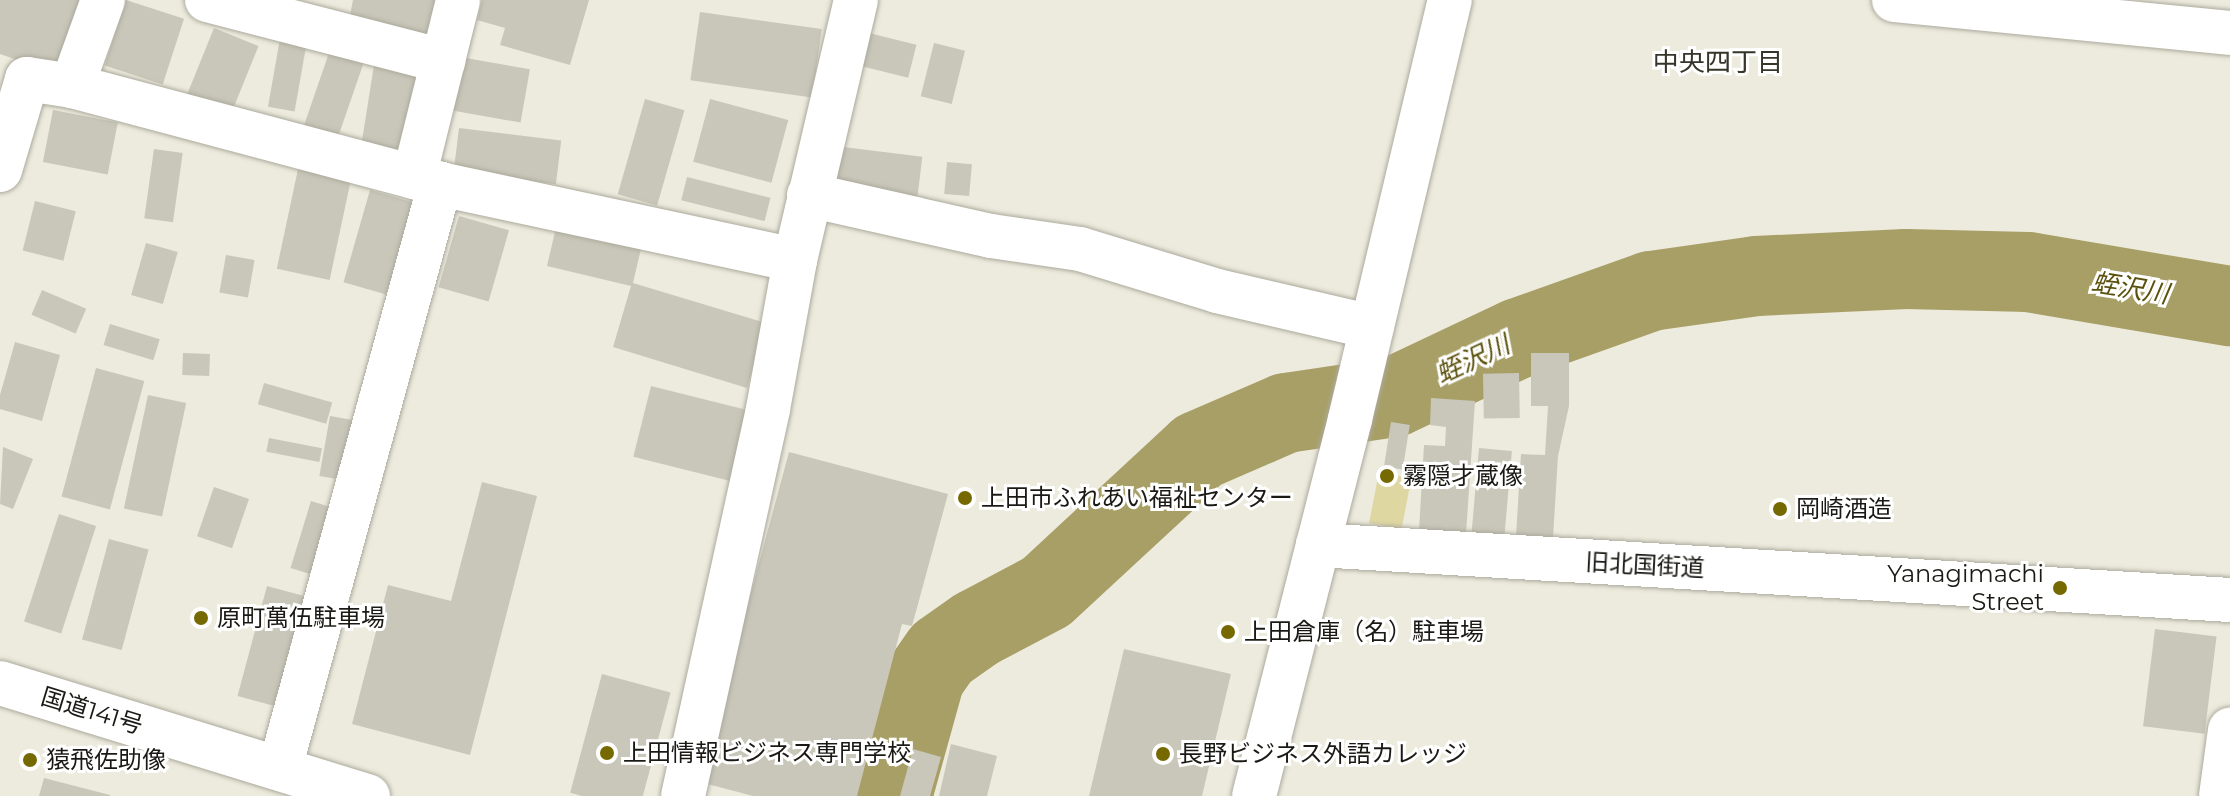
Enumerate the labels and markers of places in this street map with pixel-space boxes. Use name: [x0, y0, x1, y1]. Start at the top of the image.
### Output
place label: 霧隠才蔵像: [1403, 462, 1523, 490]
marker: 霧隠才蔵像: [1378, 467, 1396, 485]
place label: 上田市ふれあい福祉センター: [981, 484, 1293, 512]
marker: 上田市ふれあい福祉センター: [956, 489, 974, 507]
place label: 岡崎酒造: [1796, 495, 1892, 523]
marker: 岡崎酒造: [1771, 500, 1789, 518]
place label: Yanagimachi Street: [1887, 560, 2044, 616]
marker: Yanagimachi Street: [2051, 579, 2069, 597]
place label: 原町萬伍駐車場: [217, 604, 385, 632]
marker: 原町萬伍駐車場: [192, 609, 210, 627]
place label: 上田倉庫（名）駐車場: [1244, 618, 1484, 646]
marker: 上田倉庫（名）駐車場: [1219, 623, 1237, 641]
place label: 上田情報ビジネス専門学校: [623, 739, 911, 767]
place label: 長野ビジネス外語カレッジ: [1179, 740, 1467, 768]
marker: 上田情報ビジネス専門学校: [598, 744, 616, 762]
marker: 長野ビジネス外語カレッジ: [1154, 745, 1172, 763]
place label: 猿飛佐助像: [46, 746, 166, 774]
marker: 猿飛佐助像: [21, 751, 39, 769]

